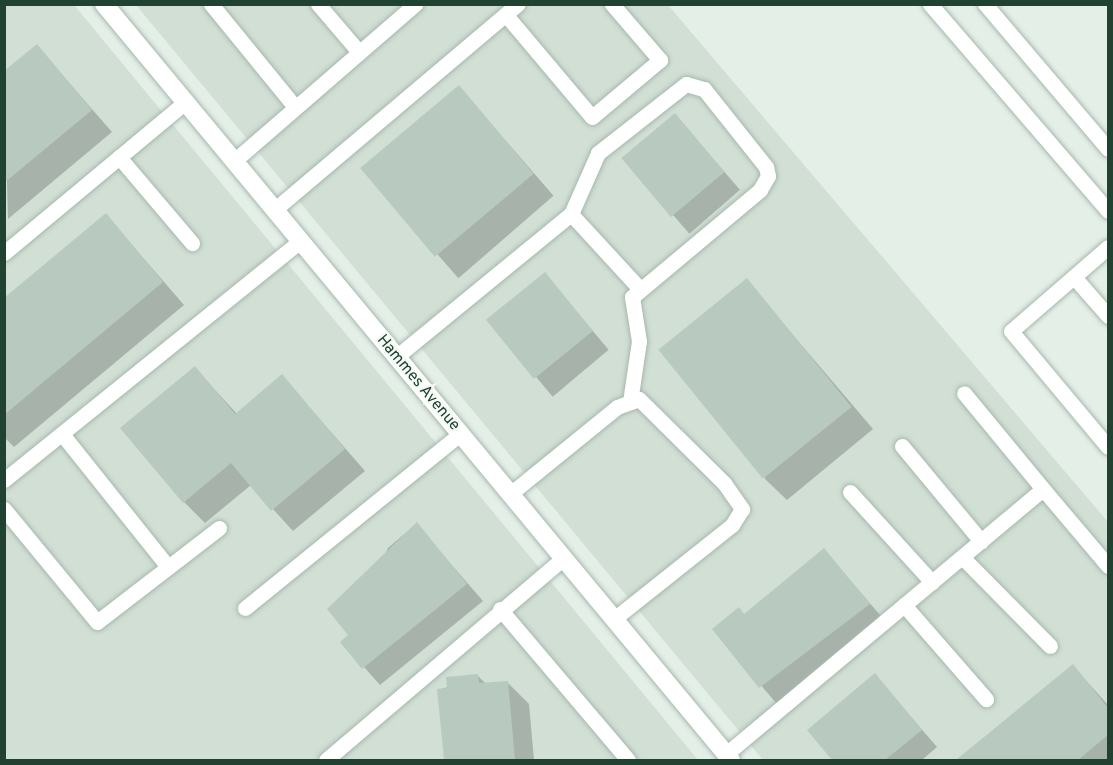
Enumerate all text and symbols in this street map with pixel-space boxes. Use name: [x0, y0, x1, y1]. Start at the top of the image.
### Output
street label: Hammes Avenue: [372, 331, 464, 435]

